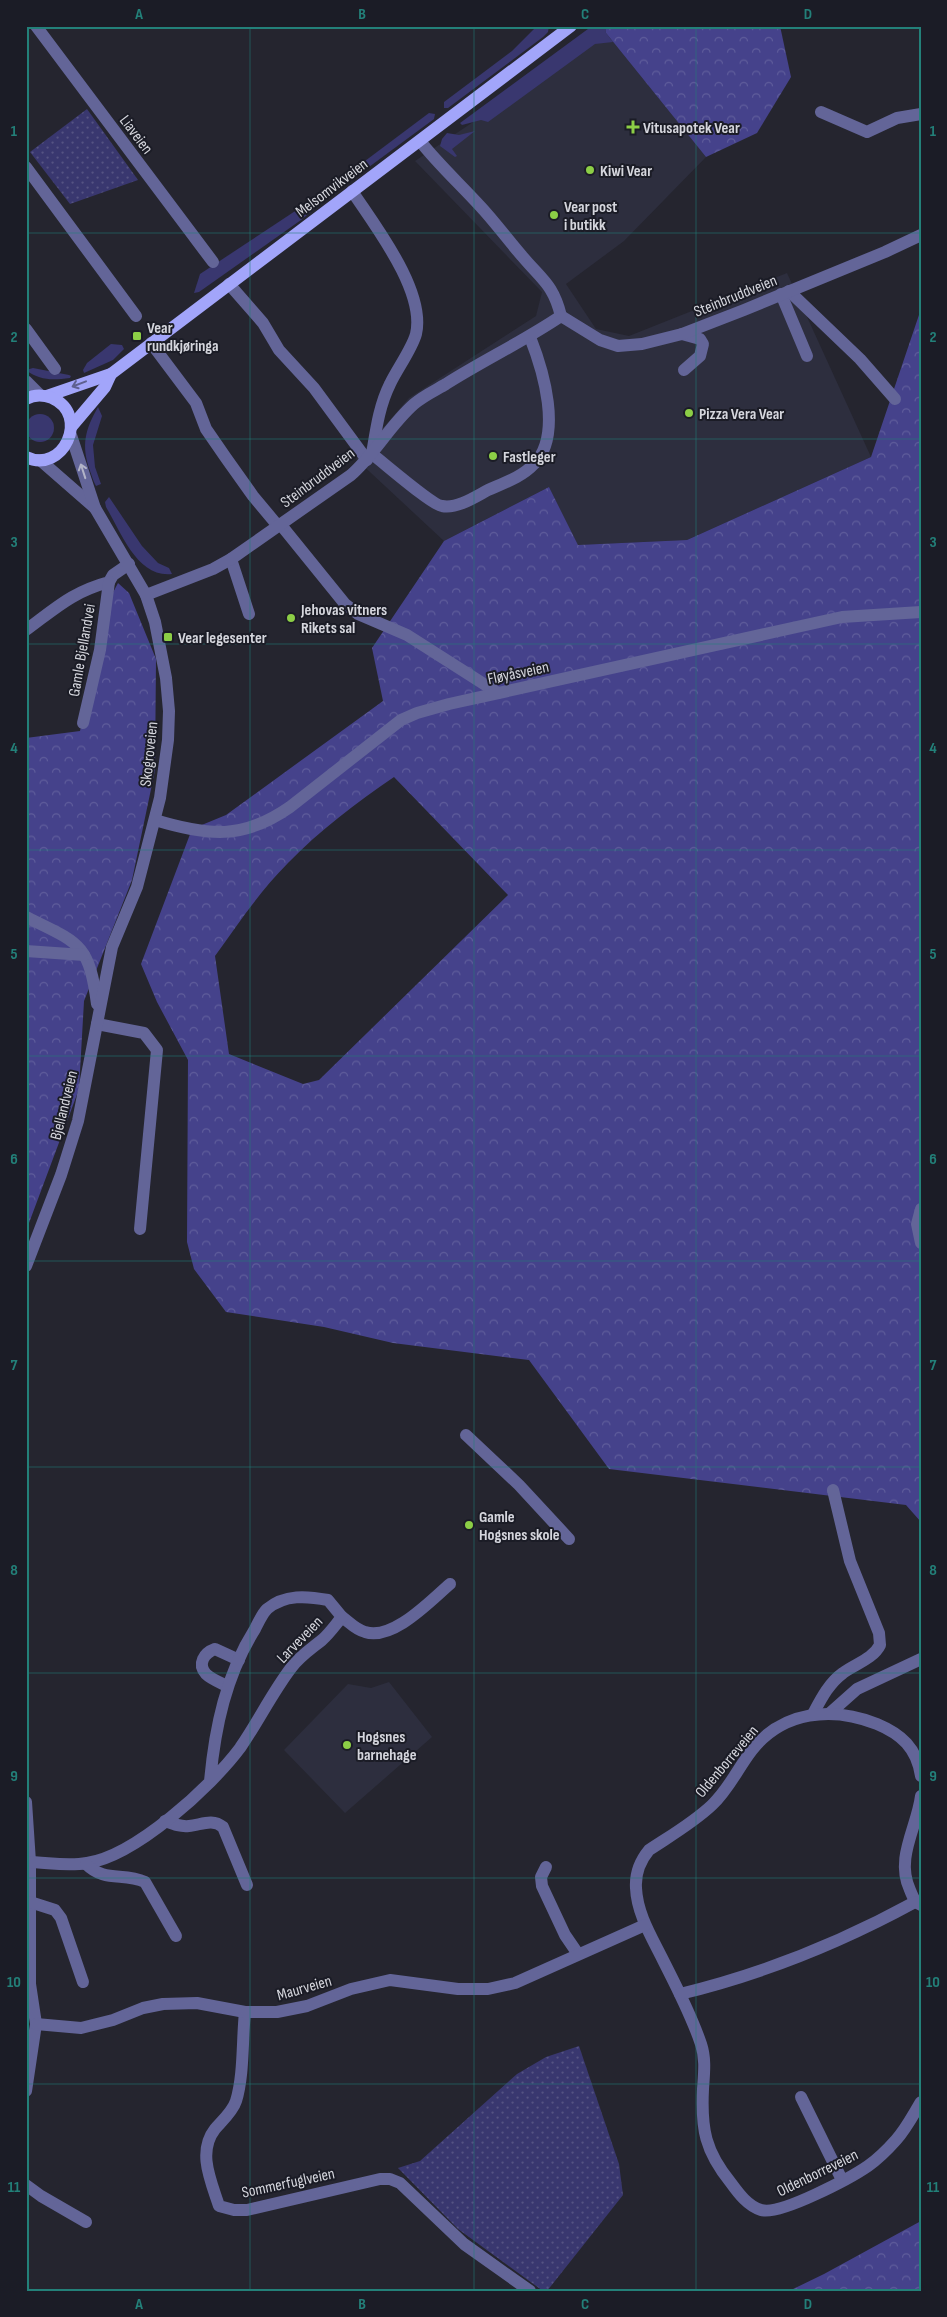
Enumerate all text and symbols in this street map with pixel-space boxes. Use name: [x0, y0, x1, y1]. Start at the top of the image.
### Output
text: A: [134, 5, 143, 24]
text: B: [358, 5, 366, 24]
text: C: [581, 5, 589, 24]
text: D: [804, 5, 812, 24]
street label: Liaveien: [115, 112, 157, 158]
place label: Vitusapotek Vear: [643, 119, 740, 138]
marker: Vitusapotek Vear: [627, 121, 639, 133]
text: 1: [11, 122, 18, 141]
text: 1: [930, 122, 937, 141]
street label: Melsomvikveien: [292, 155, 372, 222]
place label: Kiwi Vear: [600, 162, 652, 181]
marker: Kiwi Vear: [584, 164, 596, 176]
place label: Vear post i butikk: [564, 198, 617, 235]
marker: Vear post i butikk: [548, 209, 560, 221]
street label: Steinbruddveien: [691, 271, 780, 322]
place label: Vear rundkjøringa: [147, 319, 218, 356]
text: 2: [10, 328, 18, 347]
text: 2: [929, 328, 937, 347]
marker: Vear rundkjøringa: [131, 330, 143, 342]
one-way arrow: [72, 380, 87, 389]
place label: Pizza Vera Vear: [699, 405, 784, 424]
marker: Pizza Vera Vear: [683, 407, 695, 419]
street label: Steinbruddveien: [277, 444, 359, 512]
place label: Fastleger: [503, 448, 556, 467]
marker: Fastleger: [487, 450, 499, 462]
one-way arrow: [78, 464, 87, 480]
text: 3: [10, 533, 18, 552]
text: 3: [929, 533, 937, 552]
place label: Jehovas vitners Rikets sal: [300, 601, 387, 638]
street label: Gamle Bjellandvei: [65, 602, 100, 698]
marker: Jehovas vitners Rikets sal: [285, 612, 297, 624]
place label: Vear legesenter: [178, 629, 267, 648]
marker: Vear legesenter: [162, 631, 174, 643]
street label: Fløyåsveien: [486, 658, 551, 689]
street label: Skogroveien: [137, 721, 162, 788]
text: 4: [10, 739, 18, 758]
text: 4: [929, 739, 937, 758]
text: 5: [10, 945, 18, 964]
text: 5: [929, 945, 937, 964]
street label: Bjellandveien: [47, 1069, 82, 1142]
text: 6: [10, 1150, 18, 1169]
text: 6: [929, 1150, 937, 1169]
text: 7: [11, 1356, 18, 1375]
text: 7: [930, 1356, 937, 1375]
place label: Gamle Hogsnes skole: [479, 1508, 560, 1545]
marker: Gamle Hogsnes skole: [463, 1519, 475, 1531]
text: 8: [10, 1561, 18, 1580]
text: 8: [929, 1561, 937, 1580]
street label: Larveveien: [273, 1613, 327, 1667]
street label: Oldenborreveien: [692, 1722, 763, 1802]
place label: Hogsnes barnehage: [357, 1728, 417, 1765]
marker: Hogsnes barnehage: [341, 1739, 353, 1751]
text: 9: [10, 1767, 18, 1786]
text: 9: [929, 1767, 937, 1786]
street label: Maurveien: [275, 1972, 334, 2005]
text: 10: [7, 1973, 21, 1992]
text: 10: [926, 1973, 940, 1992]
street label: Oldenborreveien: [774, 2145, 861, 2201]
street label: Sommerfuglveien: [240, 2164, 337, 2203]
text: 11: [8, 2178, 21, 2197]
text: 11: [927, 2178, 940, 2197]
text: A: [134, 2295, 143, 2314]
text: B: [358, 2295, 366, 2314]
text: C: [581, 2295, 589, 2314]
text: D: [804, 2295, 812, 2314]

